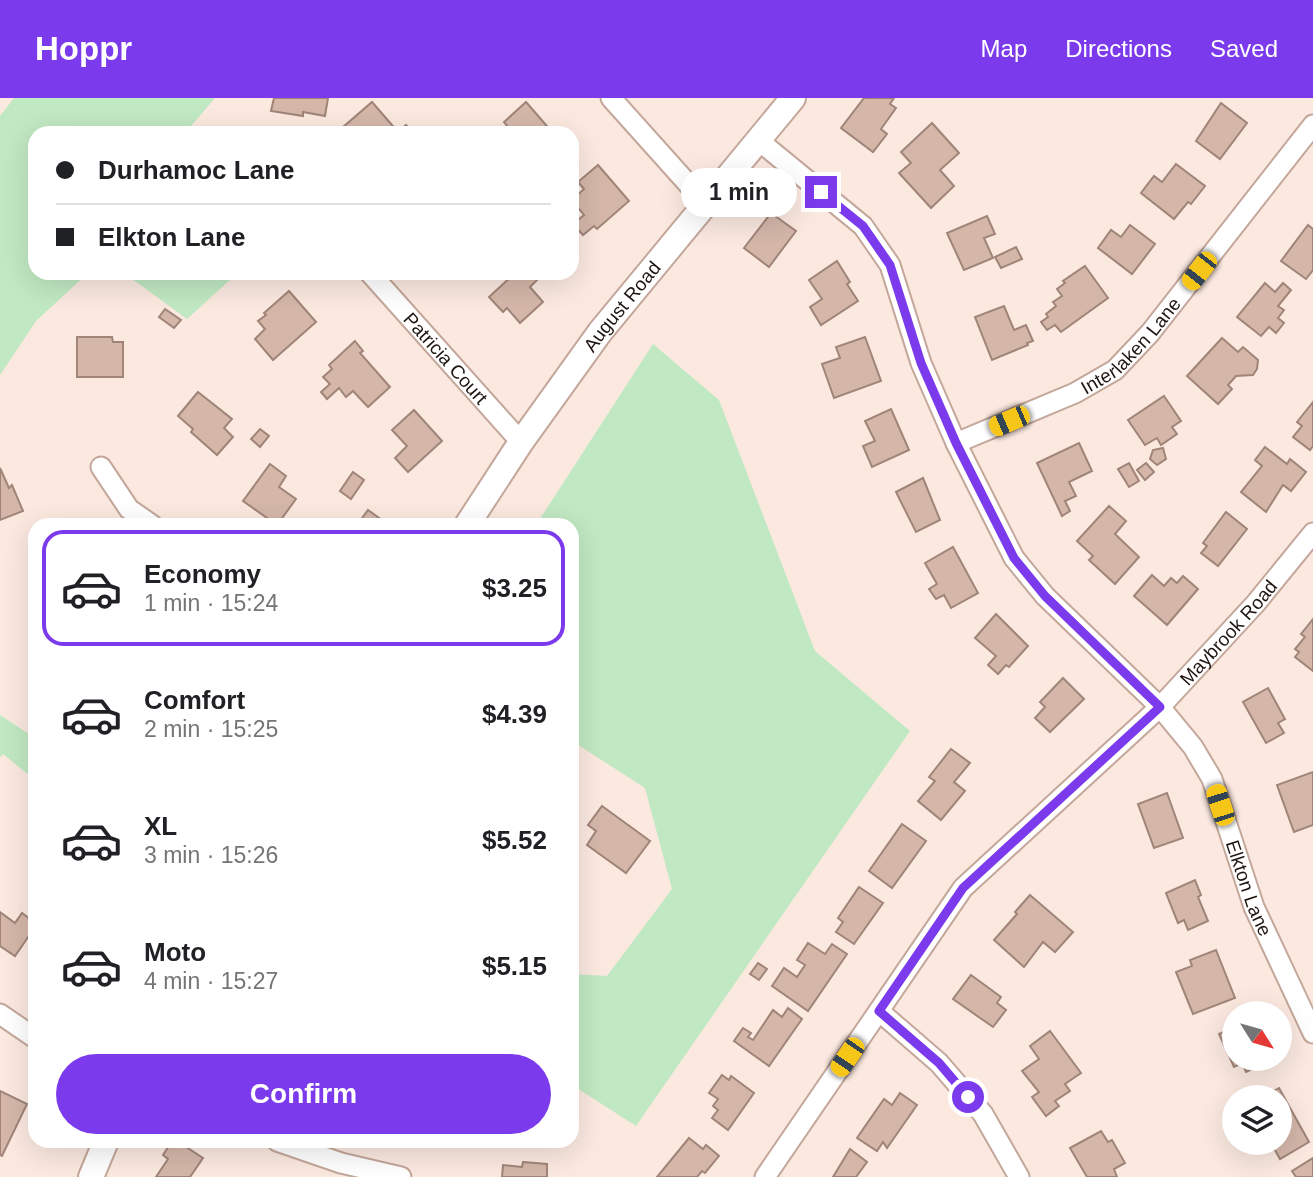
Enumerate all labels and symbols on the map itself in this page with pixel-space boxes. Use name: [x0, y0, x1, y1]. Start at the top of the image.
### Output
callout: 1 min: [681, 168, 796, 217]
route end: [805, 176, 837, 208]
car: [1178, 248, 1221, 294]
street label: August Road: [579, 257, 664, 356]
street label: Interlaken Lane: [1077, 293, 1184, 398]
street label: Patricia Court: [400, 308, 493, 408]
car: [986, 403, 1033, 439]
street label: Maybrook Road: [1175, 576, 1281, 689]
car: [1204, 782, 1237, 828]
street label: Elkton Lane: [1222, 837, 1276, 939]
north arrow: [1222, 1001, 1292, 1071]
car: [827, 1034, 868, 1080]
route start: [952, 1081, 984, 1113]

